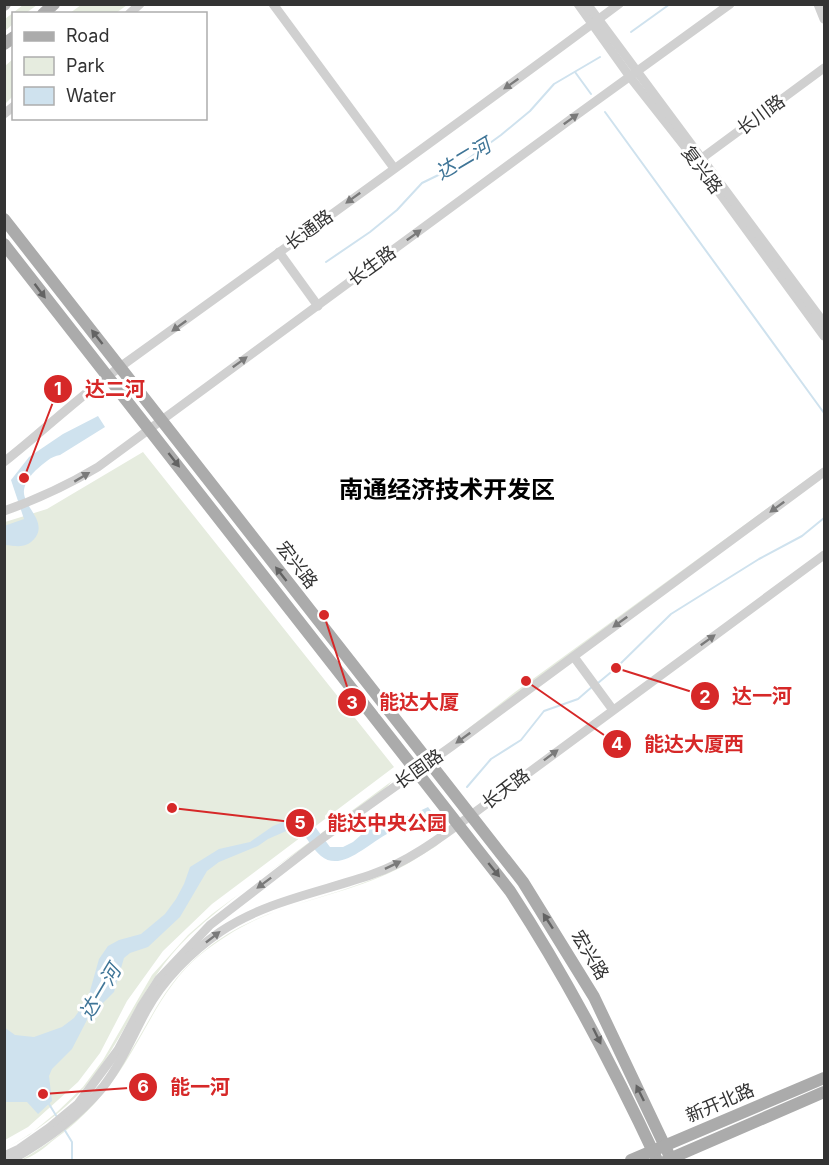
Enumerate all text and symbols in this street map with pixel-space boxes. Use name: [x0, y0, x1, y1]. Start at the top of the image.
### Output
legend: [12, 12, 207, 120]
text: Road: [66, 25, 109, 46]
text: Park: [66, 55, 105, 76]
one-way arrow: [504, 78, 520, 90]
text: Water: [66, 85, 116, 106]
street label: 长川路: [733, 90, 789, 139]
one-way arrow: [562, 113, 578, 125]
water label: 达二河: [431, 131, 498, 185]
street label: 复兴路: [678, 142, 727, 198]
one-way arrow: [345, 192, 361, 204]
street label: 长通路: [281, 205, 337, 254]
one-way arrow: [407, 229, 422, 241]
street label: 长生路: [344, 241, 400, 290]
one-way arrow: [34, 282, 46, 298]
one-way arrow: [171, 319, 186, 331]
one-way arrow: [91, 330, 103, 345]
one-way arrow: [231, 356, 247, 368]
callout: 达二河: [43, 370, 157, 408]
text: 达二河: [85, 377, 145, 401]
text: 1: [54, 378, 62, 399]
one-way arrow: [168, 452, 180, 467]
one-way arrow: [74, 471, 90, 482]
district label: 南通经济技术开发区: [339, 475, 555, 504]
one-way arrow: [770, 500, 785, 512]
street label: 宏兴路: [272, 537, 322, 592]
one-way arrow: [275, 566, 288, 582]
one-way arrow: [613, 616, 628, 628]
one-way arrow: [701, 635, 716, 647]
callout: 达一河: [690, 677, 804, 715]
callout: 能达大厦: [337, 683, 471, 721]
text: 达一河: [732, 684, 792, 708]
text: 2: [699, 686, 711, 707]
text: 能达大厦: [379, 690, 459, 714]
text: 3: [346, 692, 358, 713]
callout: 能达大厦西: [602, 725, 756, 763]
one-way arrow: [456, 732, 472, 744]
text: 能达大厦西: [644, 732, 744, 756]
text: 4: [611, 733, 623, 754]
street label: 长固路: [391, 745, 447, 793]
one-way arrow: [543, 750, 558, 762]
street label: 长天路: [478, 764, 534, 813]
callout: 能达中央公园: [285, 804, 459, 842]
text: 能达中央公园: [327, 811, 447, 835]
text: 5: [294, 812, 306, 833]
one-way arrow: [385, 860, 402, 869]
one-way arrow: [488, 863, 500, 878]
one-way arrow: [257, 877, 273, 889]
one-way arrow: [543, 913, 554, 929]
street label: 宏兴路: [568, 926, 613, 983]
one-way arrow: [206, 932, 221, 944]
water label: 达一河: [74, 957, 128, 1024]
one-way arrow: [592, 1028, 601, 1045]
callout: 能一河: [128, 1068, 242, 1106]
text: 能一河: [170, 1075, 230, 1099]
text: 6: [137, 1076, 149, 1097]
street label: 新开北路: [683, 1079, 757, 1126]
one-way arrow: [635, 1084, 645, 1101]

